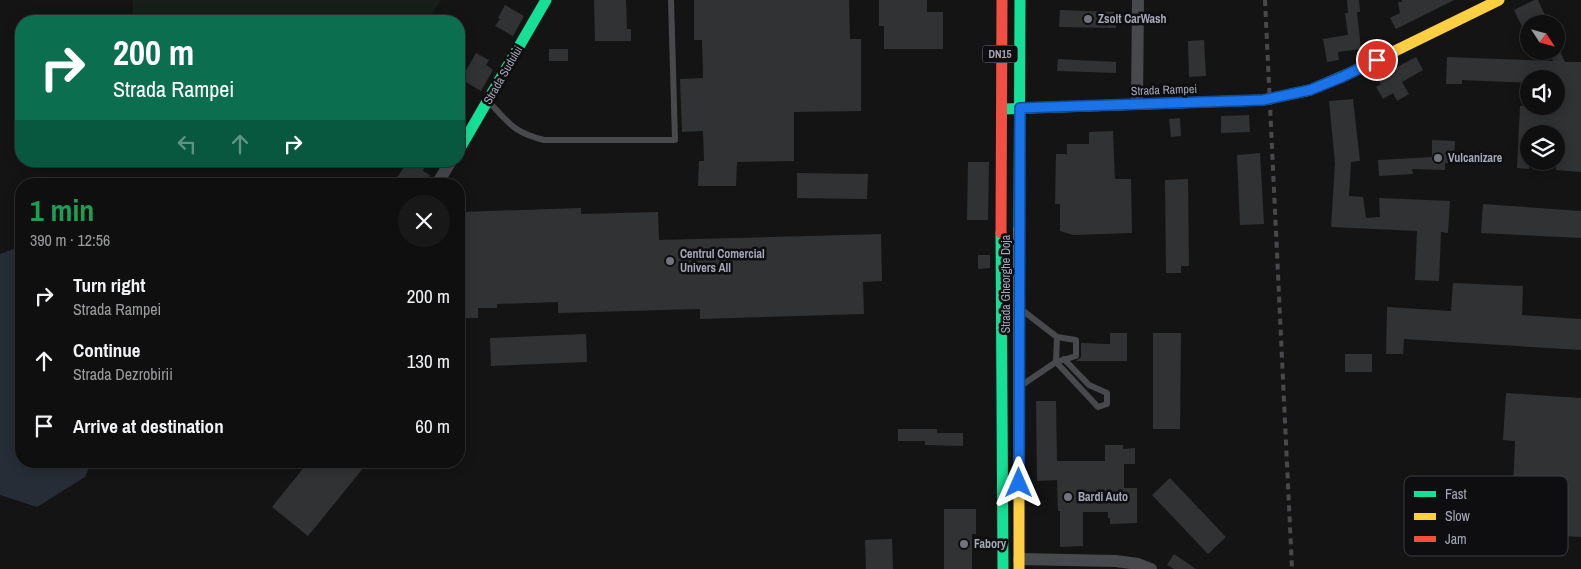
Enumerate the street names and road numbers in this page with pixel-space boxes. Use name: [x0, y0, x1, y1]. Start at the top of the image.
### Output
street label: Strada Sudului: [480, 43, 526, 107]
road number: DN15: [982, 46, 1018, 62]
street label: Strada Rampei: [1131, 81, 1197, 99]
street label: Strada Gheorghe Doja: [998, 234, 1014, 333]

